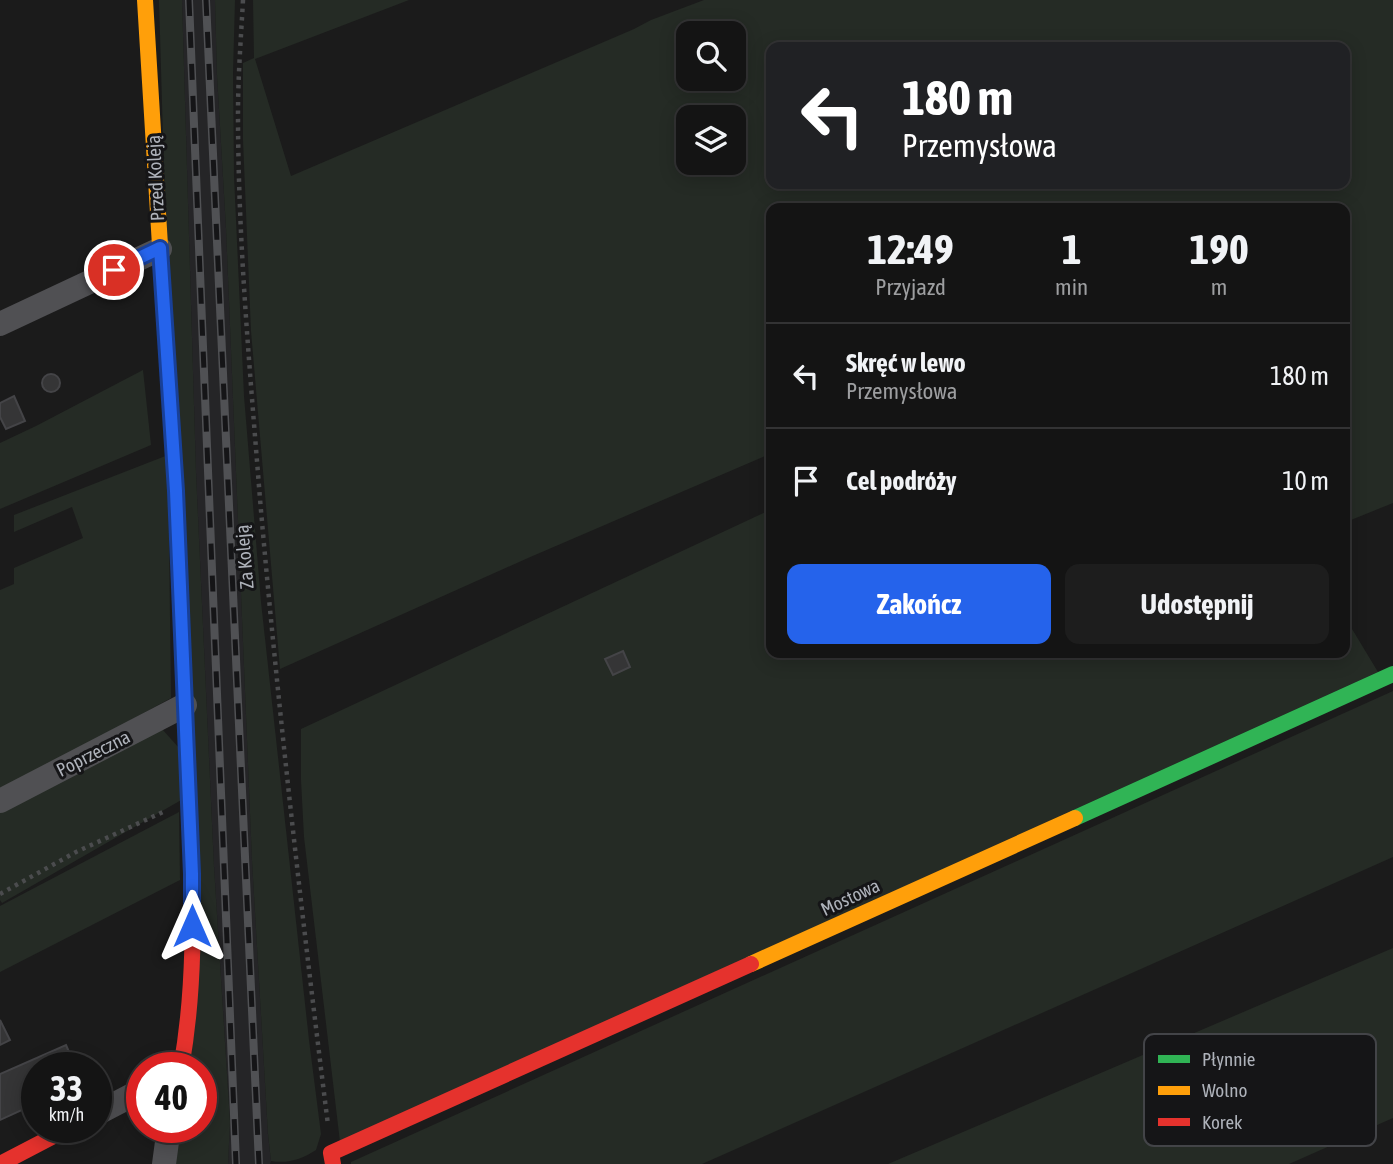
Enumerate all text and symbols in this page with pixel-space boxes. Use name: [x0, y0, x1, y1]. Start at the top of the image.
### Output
map controls: [676, 21, 746, 175]
button: search: [676, 21, 746, 91]
text: 180 m: [902, 69, 1013, 125]
icon: left: [787, 70, 878, 161]
button: layers: [676, 105, 746, 175]
text: Przemysłowa: [902, 127, 1057, 164]
street label: Przed Koleją: [142, 134, 168, 222]
text: 12:49: [867, 225, 954, 273]
text: 1: [1062, 225, 1081, 273]
text: 190: [1189, 225, 1249, 273]
pin: [84, 240, 144, 300]
icon: arrive: [95, 251, 133, 289]
text: Przyjazd: [875, 274, 946, 300]
text: min: [1055, 274, 1088, 300]
text: m: [1211, 274, 1227, 300]
text: Skręć w lewo: [846, 348, 966, 378]
icon: left: [787, 357, 825, 395]
text: 180 m: [1270, 361, 1329, 391]
text: Przemysłowa: [846, 378, 957, 404]
icon: arrive: [787, 462, 825, 500]
text: Cel podróży: [846, 466, 957, 496]
text: 10 m: [1282, 466, 1329, 496]
street label: Za Koleją: [230, 524, 258, 590]
button: Zakończ: [787, 564, 1051, 644]
button: Udostępnij: [1065, 564, 1329, 644]
street label: Poprzeczna: [52, 725, 134, 781]
street label: Mostowa: [817, 874, 883, 920]
position arrow: [155, 889, 229, 963]
legend: [1144, 1034, 1376, 1146]
text: Płynnie: [1202, 1048, 1255, 1070]
speed limit sign: 40: [126, 1052, 217, 1143]
text: 33: [50, 1068, 83, 1108]
text: Wolno: [1202, 1079, 1247, 1101]
text: km/h: [49, 1104, 84, 1125]
text: Korek: [1202, 1111, 1243, 1133]

